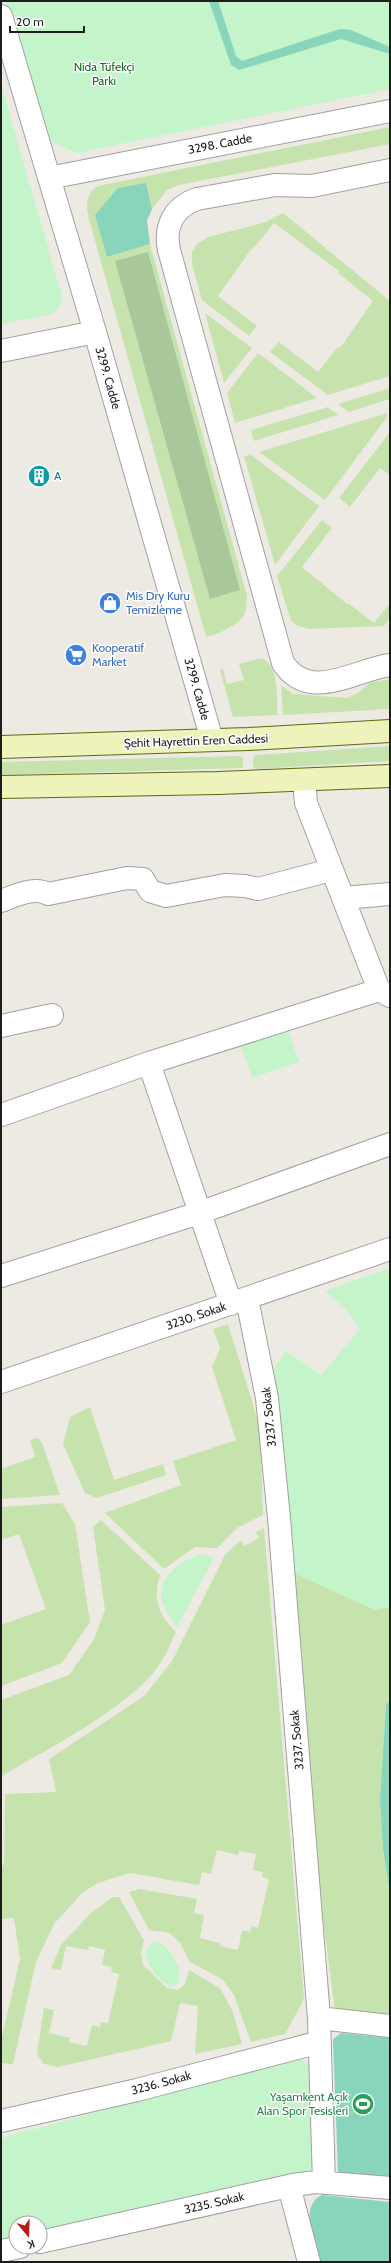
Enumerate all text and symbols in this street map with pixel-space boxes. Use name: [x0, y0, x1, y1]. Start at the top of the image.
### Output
scale bar: [10, 8, 84, 34]
text: 20 m: [16, 14, 44, 29]
park label: Nida Tüfekçi Parkı: [74, 59, 134, 88]
street label: 3298. Cadde: [187, 130, 253, 157]
street label: 3299. Cadde: [92, 345, 125, 411]
building icon: A: [26, 463, 52, 489]
place label: A: [54, 468, 62, 483]
place label: Mis Dry Kuru Temizleme: [126, 588, 190, 617]
shop icon: Mis Dry Kuru Temizleme: [97, 590, 123, 616]
place label: Kooperatif Market: [92, 640, 144, 669]
supermarket icon: Kooperatif Market: [63, 642, 89, 668]
street label: 3299. Cadde: [181, 656, 214, 722]
street label: Şehit Hayrettin Eren Caddesi: [123, 730, 268, 751]
street label: 3230. Sokak: [164, 1298, 228, 1333]
street label: 3237. Sokak: [258, 1386, 279, 1448]
street label: 3237. Sokak: [286, 1709, 307, 1771]
street label: 3236. Sokak: [129, 2067, 193, 2098]
place label: Yaşamkent Açık Alan Spor Tesisleri: [257, 2089, 349, 2118]
sports icon: Yaşamkent Açık Alan Spor Tesisleri: [350, 2091, 376, 2117]
street label: 3235. Sokak: [182, 2188, 246, 2217]
north arrow: [8, 2215, 48, 2255]
text: K: [26, 2237, 37, 2252]

